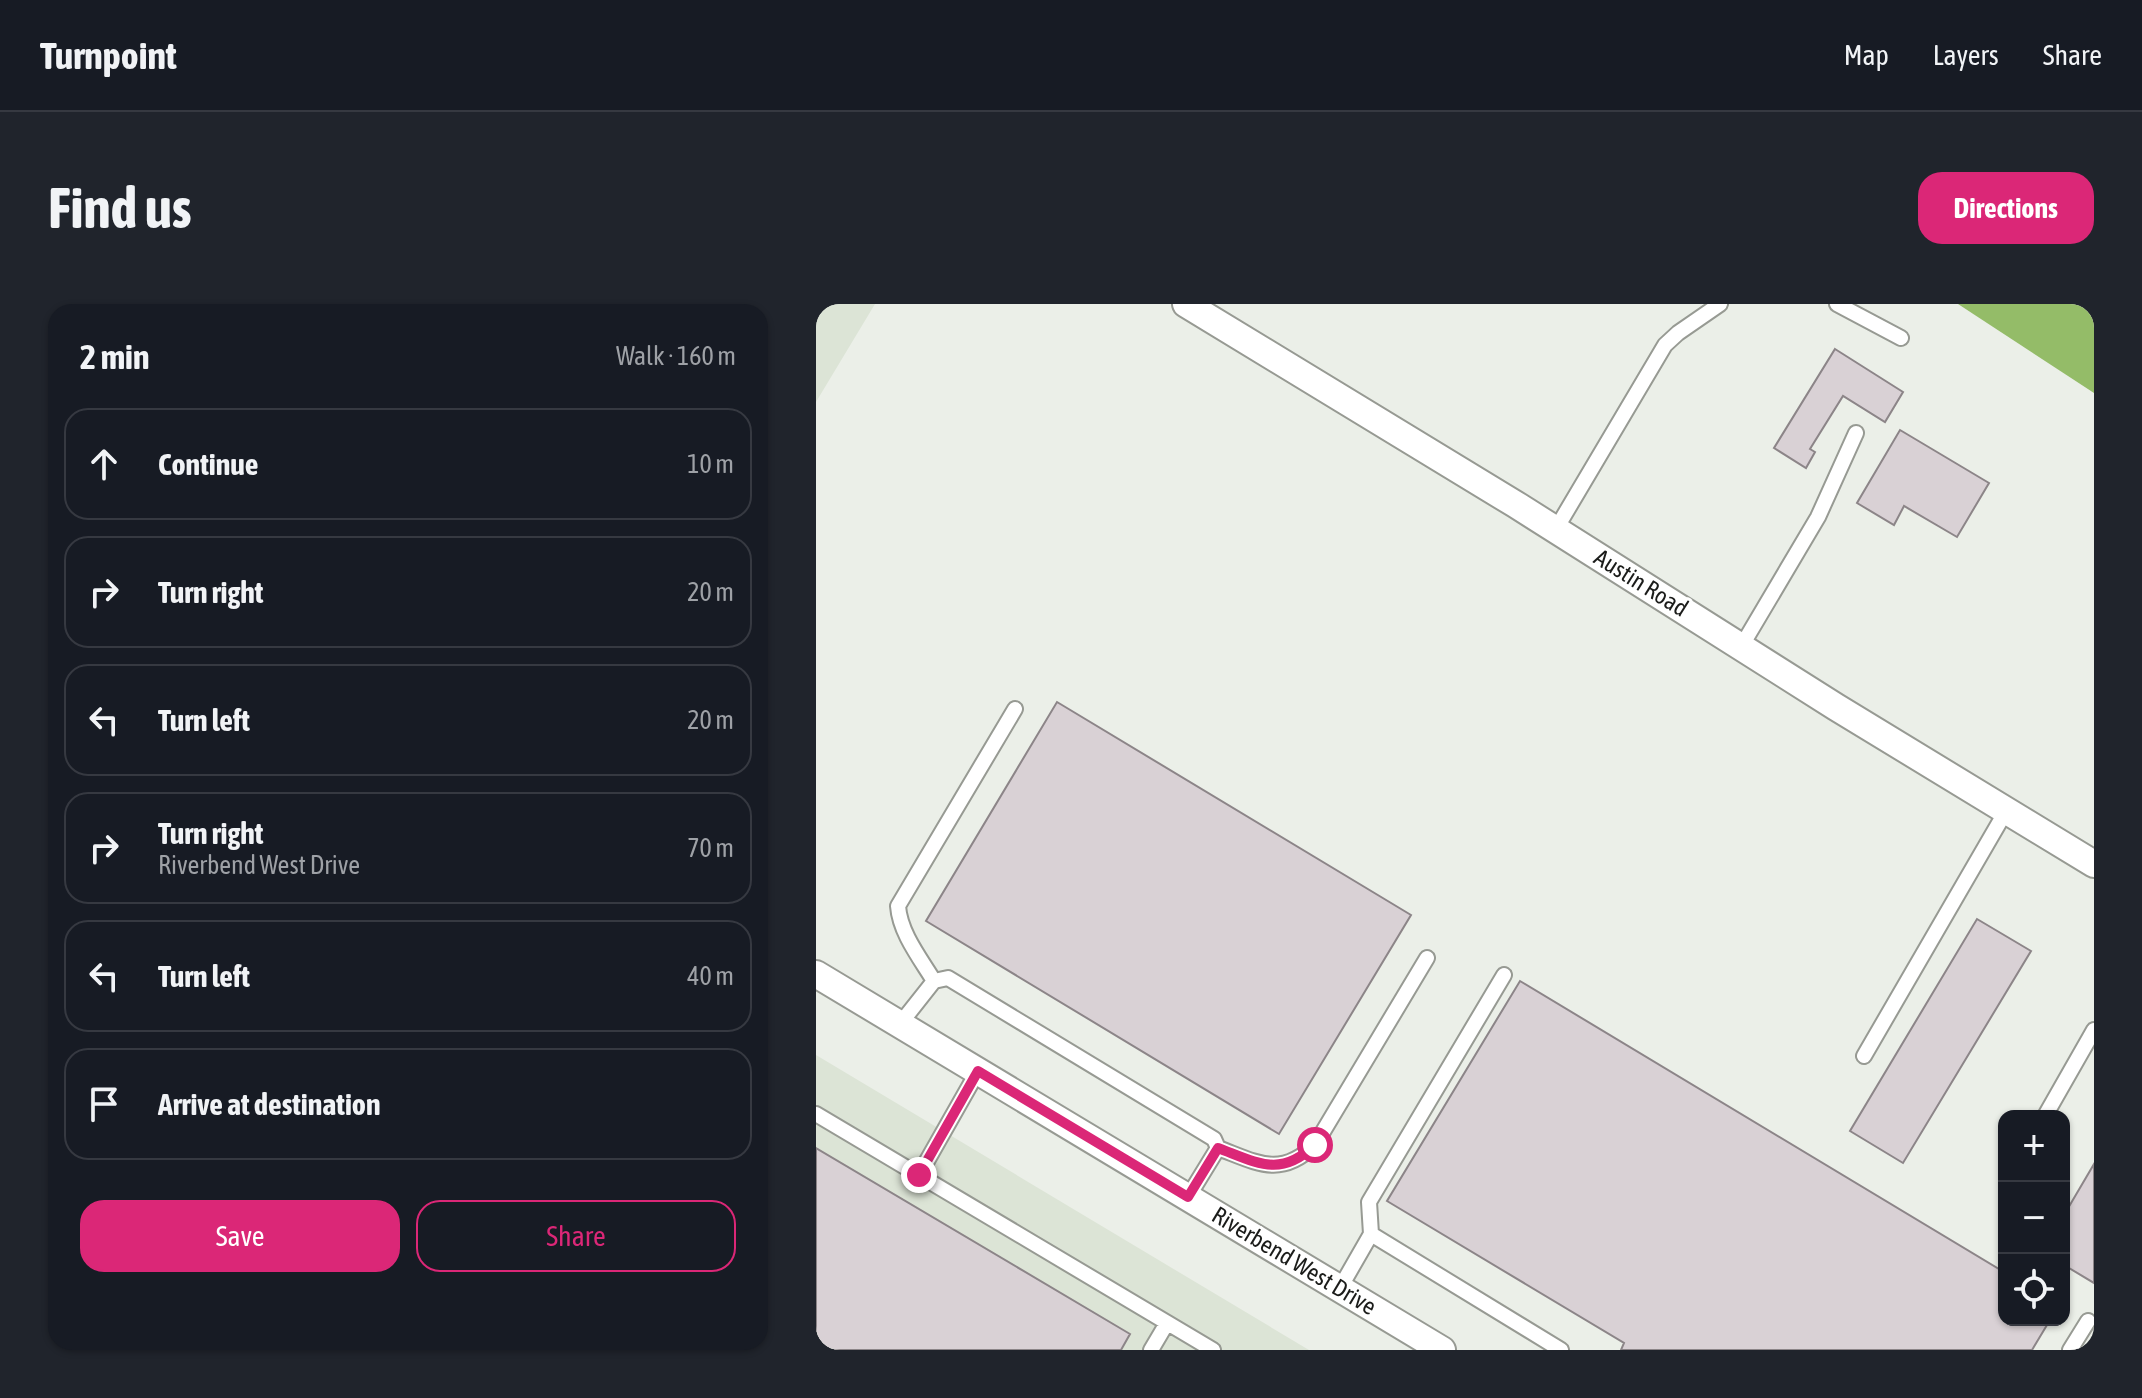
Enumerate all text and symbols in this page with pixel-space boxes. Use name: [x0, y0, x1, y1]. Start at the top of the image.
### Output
text: Turnpoint: [40, 34, 177, 77]
text: Map: [1844, 39, 1889, 71]
text: Layers: [1933, 39, 1999, 71]
text: Share: [2043, 39, 2102, 71]
button: Directions: [1918, 172, 2094, 244]
text: Find us: [48, 176, 192, 240]
text: 2 min: [80, 337, 149, 376]
text: Walk · 160 m: [616, 341, 736, 371]
icon: ahead: [82, 442, 126, 486]
text: Continue: [158, 447, 258, 481]
text: 10 m: [687, 449, 734, 479]
street label: Austin Road: [1590, 543, 1693, 622]
icon: right: [82, 570, 126, 614]
text: Turn right: [158, 575, 264, 609]
text: 20 m: [687, 577, 734, 607]
icon: left: [82, 698, 126, 742]
text: Turn left: [158, 703, 250, 737]
text: 20 m: [687, 705, 734, 735]
text: Turn right: [158, 816, 264, 850]
icon: right: [82, 826, 126, 870]
text: 70 m: [687, 833, 734, 863]
text: Riverbend West Drive: [158, 850, 360, 880]
icon: left: [82, 954, 126, 998]
text: Turn left: [158, 959, 250, 993]
text: 40 m: [687, 961, 734, 991]
icon: arrive: [82, 1082, 126, 1126]
text: Arrive at destination: [158, 1087, 380, 1121]
map controls: [1998, 1110, 2070, 1326]
button: +: [1998, 1110, 2070, 1182]
route start: [1297, 1127, 1333, 1163]
route end: [901, 1157, 937, 1193]
button: −: [1998, 1182, 2070, 1254]
button: Save: [80, 1200, 400, 1272]
button: Share: [416, 1200, 736, 1272]
street label: Riverbend West Drive: [1207, 1201, 1381, 1320]
button: locate: [1998, 1254, 2070, 1326]

